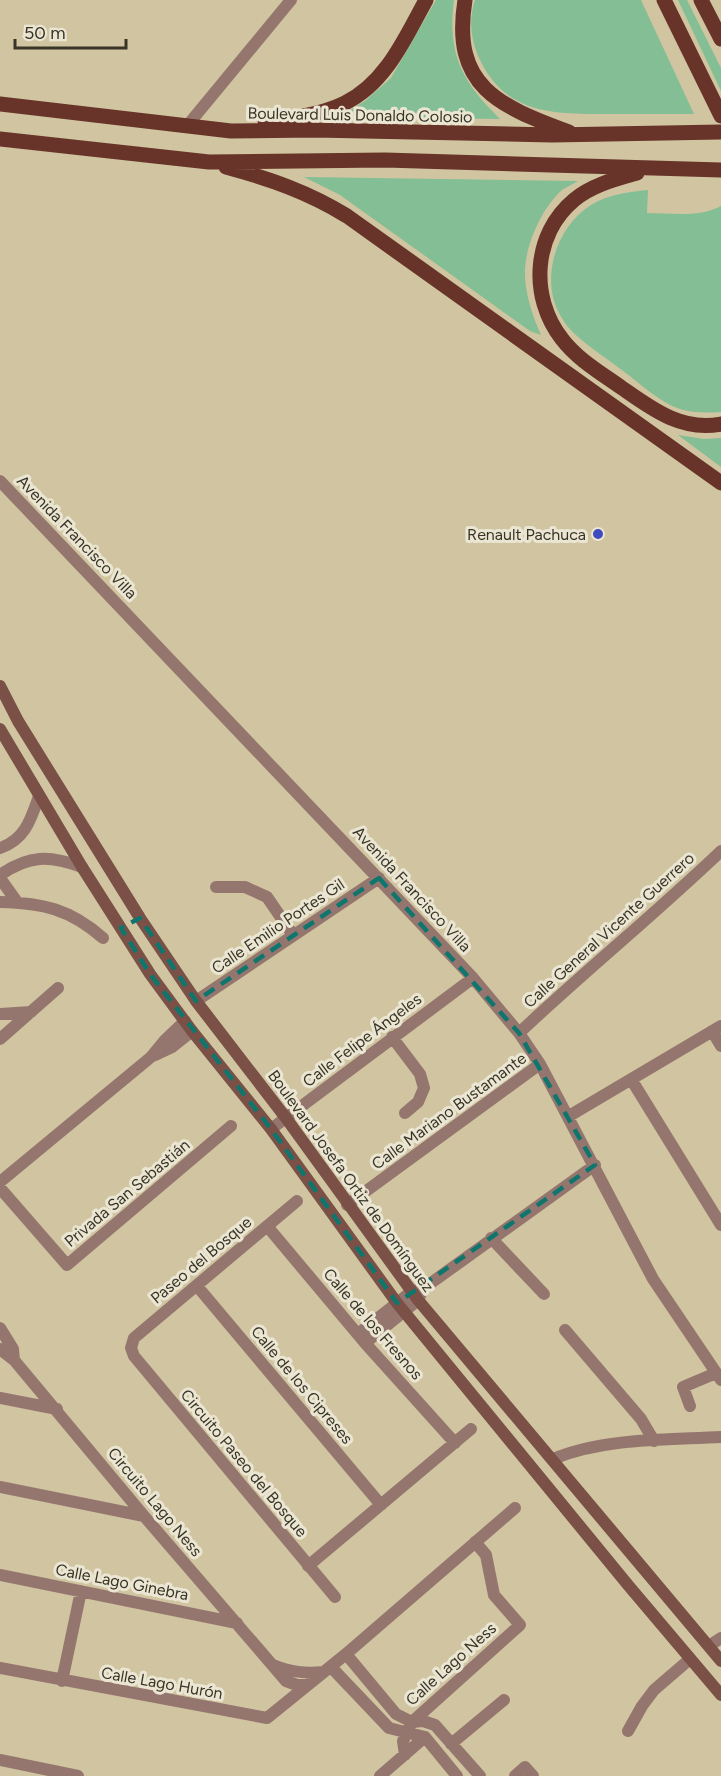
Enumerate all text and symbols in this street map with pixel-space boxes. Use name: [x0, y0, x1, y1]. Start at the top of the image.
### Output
scale bar: [15, 12, 126, 50]
text: 50 m: [24, 22, 66, 44]
street label: Boulevard Luis Donaldo Colosio: [247, 104, 473, 126]
street label: Avenida Francisco Villa: [13, 471, 141, 603]
place label: Renault Pachuca: [467, 525, 586, 544]
marker: Renault Pachuca: [591, 527, 605, 541]
street label: Avenida Francisco Villa: [349, 822, 475, 956]
street label: Calle General Vicente Guerrero: [520, 848, 698, 1012]
street label: Calle Emilio Portes Gil: [208, 874, 348, 978]
street label: Calle Felipe Ángeles: [299, 989, 425, 1091]
street label: Calle Mariano Bustamante: [368, 1048, 530, 1173]
street label: Boulevard Josefa Ortiz de Domínguez: [264, 1066, 438, 1296]
street label: Privada San Sebastián: [61, 1135, 193, 1251]
street label: Paseo del Bosque: [147, 1212, 255, 1308]
street label: Calle de los Fresnos: [319, 1264, 427, 1384]
street label: Calle de los Cipreses: [247, 1322, 357, 1448]
street label: Circuito Paseo del Bosque: [177, 1385, 312, 1541]
street label: Circuito Lago Ness: [104, 1444, 206, 1560]
street label: Calle Lago Ginebra: [54, 1560, 190, 1604]
street label: Calle Lago Ness: [402, 1619, 500, 1709]
street label: Calle Lago Hurón: [100, 1663, 224, 1703]

